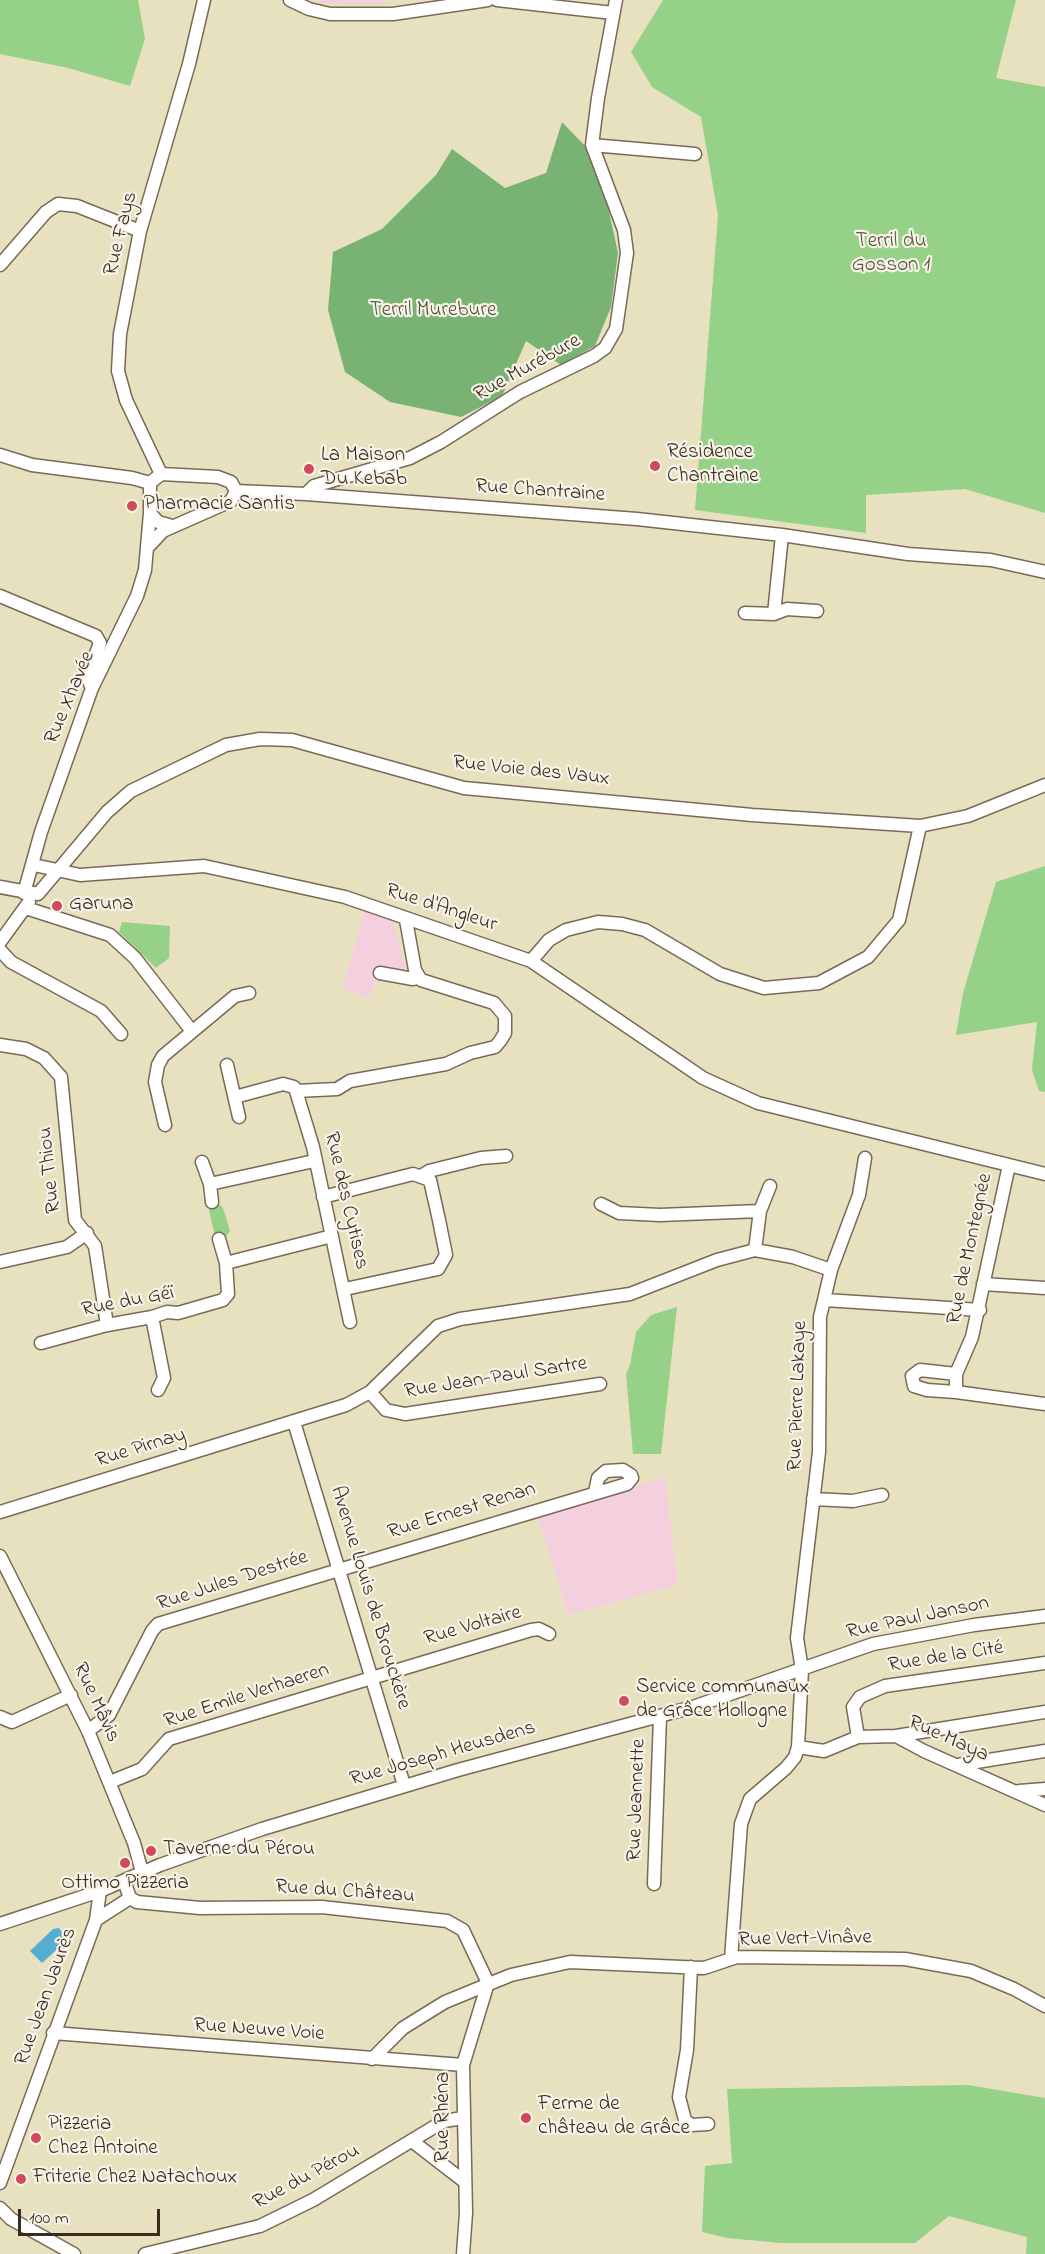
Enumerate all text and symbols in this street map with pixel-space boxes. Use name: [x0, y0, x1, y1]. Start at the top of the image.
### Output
street label: Rue Fays: [99, 189, 145, 279]
park label: Terril du Gosson 1: [852, 230, 930, 280]
park label: Terril Murebure: [370, 299, 496, 325]
street label: Rue Murébure: [470, 329, 586, 409]
place label: Résidence Chantraine: [667, 441, 759, 491]
place label: La Maison Du Kebab: [321, 444, 407, 494]
marker: Résidence Chantraine: [648, 459, 662, 473]
marker: La Maison Du Kebab: [302, 462, 316, 476]
street label: Rue Chantraine: [474, 475, 606, 509]
place label: Pharmacie Santis: [144, 493, 295, 519]
marker: Pharmacie Santis: [125, 499, 139, 513]
street label: Rue Xhavée: [40, 648, 102, 748]
street label: Rue Voie des Vaux: [452, 751, 610, 793]
street label: Rue d'Angleur: [382, 879, 500, 939]
place label: Garuna: [69, 893, 134, 919]
marker: Garuna: [50, 899, 64, 913]
street label: Rue Thiou: [34, 1125, 68, 1215]
street label: Rue des Cytises: [317, 1130, 373, 1272]
street label: Rue de Montegnée: [943, 1171, 999, 1327]
street label: Rue du Géï: [80, 1282, 176, 1324]
street label: Rue Pierre Lakaye: [784, 1320, 814, 1472]
street label: Rue Jean-Paul Sartre: [403, 1352, 589, 1406]
street label: Rue Pirnay: [93, 1423, 189, 1475]
street label: Rue Ernest Renan: [385, 1478, 539, 1546]
street label: Avenue Louis de Brouckère: [323, 1483, 415, 1713]
street label: Rue Jules Destrée: [154, 1546, 312, 1618]
street label: Rue Paul Janson: [844, 1592, 992, 1646]
street label: Rue Voltaire: [421, 1601, 525, 1653]
street label: Rue de la Cité: [886, 1636, 1006, 1680]
street label: Rue Emile Verhaeren: [161, 1658, 333, 1736]
street label: Rue Mâvis: [66, 1659, 124, 1747]
place label: Service communaux de Grâce Hollogne: [636, 1676, 809, 1726]
marker: Service communaux de Grâce Hollogne: [617, 1694, 631, 1708]
street label: Rue Maya: [904, 1711, 992, 1769]
street label: Rue Joseph Heusdens: [347, 1716, 539, 1794]
street label: Rue Jeannette: [623, 1738, 653, 1862]
place label: Taverne du Pérou: [163, 1838, 315, 1864]
marker: Taverne du Pérou: [144, 1844, 158, 1858]
marker: Ottimo Pizzeria: [118, 1856, 132, 1870]
place label: Ottimo Pizzeria: [61, 1872, 189, 1898]
street label: Rue du Château: [274, 1876, 416, 1910]
street label: Rue Jean Jaurès: [10, 1925, 84, 2069]
street label: Rue Vert-Vinâve: [738, 1926, 872, 1954]
street label: Rue Neuve Voie: [193, 2014, 325, 2048]
street label: Rue Rhéna: [432, 2072, 458, 2162]
place label: Ferme de château de Grâce: [538, 2093, 690, 2143]
marker: Ferme de château de Grâce: [519, 2111, 533, 2125]
place label: Pizzeria Chez Antoine: [48, 2113, 158, 2163]
marker: Pizzeria Chez Antoine: [29, 2131, 43, 2145]
street label: Rue du Pérou: [249, 2139, 365, 2217]
place label: Friterie Chez Natachoux: [33, 2166, 237, 2192]
marker: Friterie Chez Natachoux: [14, 2172, 28, 2186]
scale bar: [21, 2197, 164, 2235]
text: 100 m: [29, 2206, 69, 2232]

